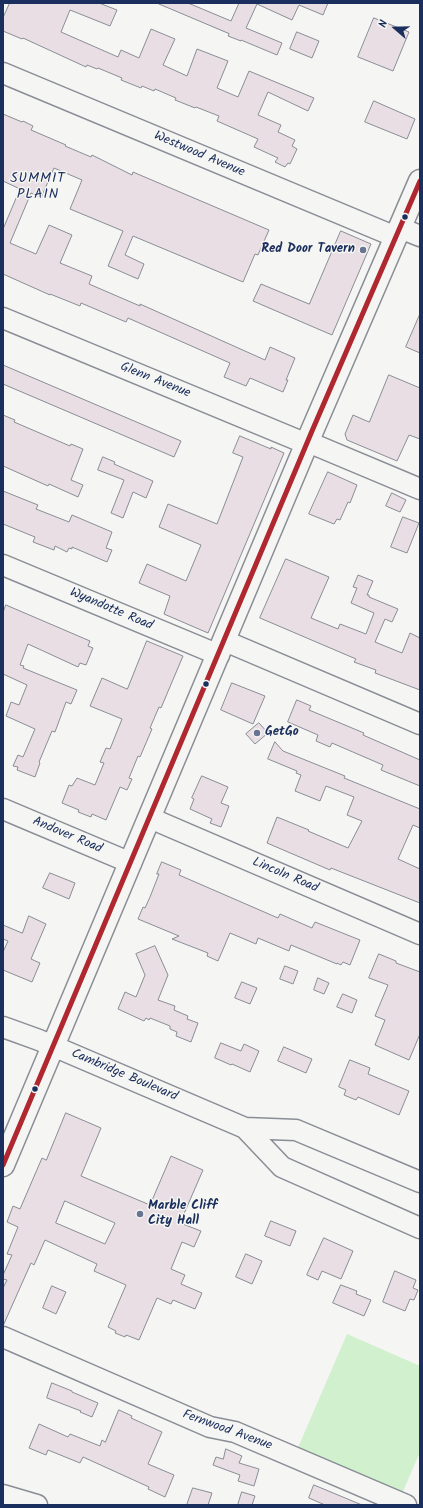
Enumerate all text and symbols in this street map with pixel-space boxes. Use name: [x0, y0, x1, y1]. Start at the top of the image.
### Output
north arrow: [375, 8, 415, 48]
text: N: [374, 18, 393, 30]
street label: Westwood Avenue: [151, 129, 247, 181]
district label: SUMMIT PLAIN: [10, 172, 66, 204]
unlabelled marker: [400, 212, 410, 222]
place label: Red Door Tavern: [261, 242, 355, 258]
marker: Red Door Tavern: [358, 245, 368, 255]
street label: Glenn Avenue: [118, 360, 192, 402]
street label: Wyandotte Road: [67, 585, 155, 635]
unlabelled marker: [201, 679, 211, 689]
place label: GetGo: [265, 725, 299, 741]
marker: GetGo: [252, 728, 262, 738]
street label: Andover Road: [30, 814, 104, 858]
street label: Lincoln Road: [250, 855, 320, 897]
street label: Cambridge Boulevard: [68, 1047, 180, 1105]
unlabelled marker: [30, 1084, 40, 1094]
place label: Marble Cliff City Hall: [148, 1199, 218, 1230]
marker: Marble Cliff City Hall: [135, 1209, 145, 1219]
street label: Fernwood Avenue: [180, 1408, 274, 1454]

